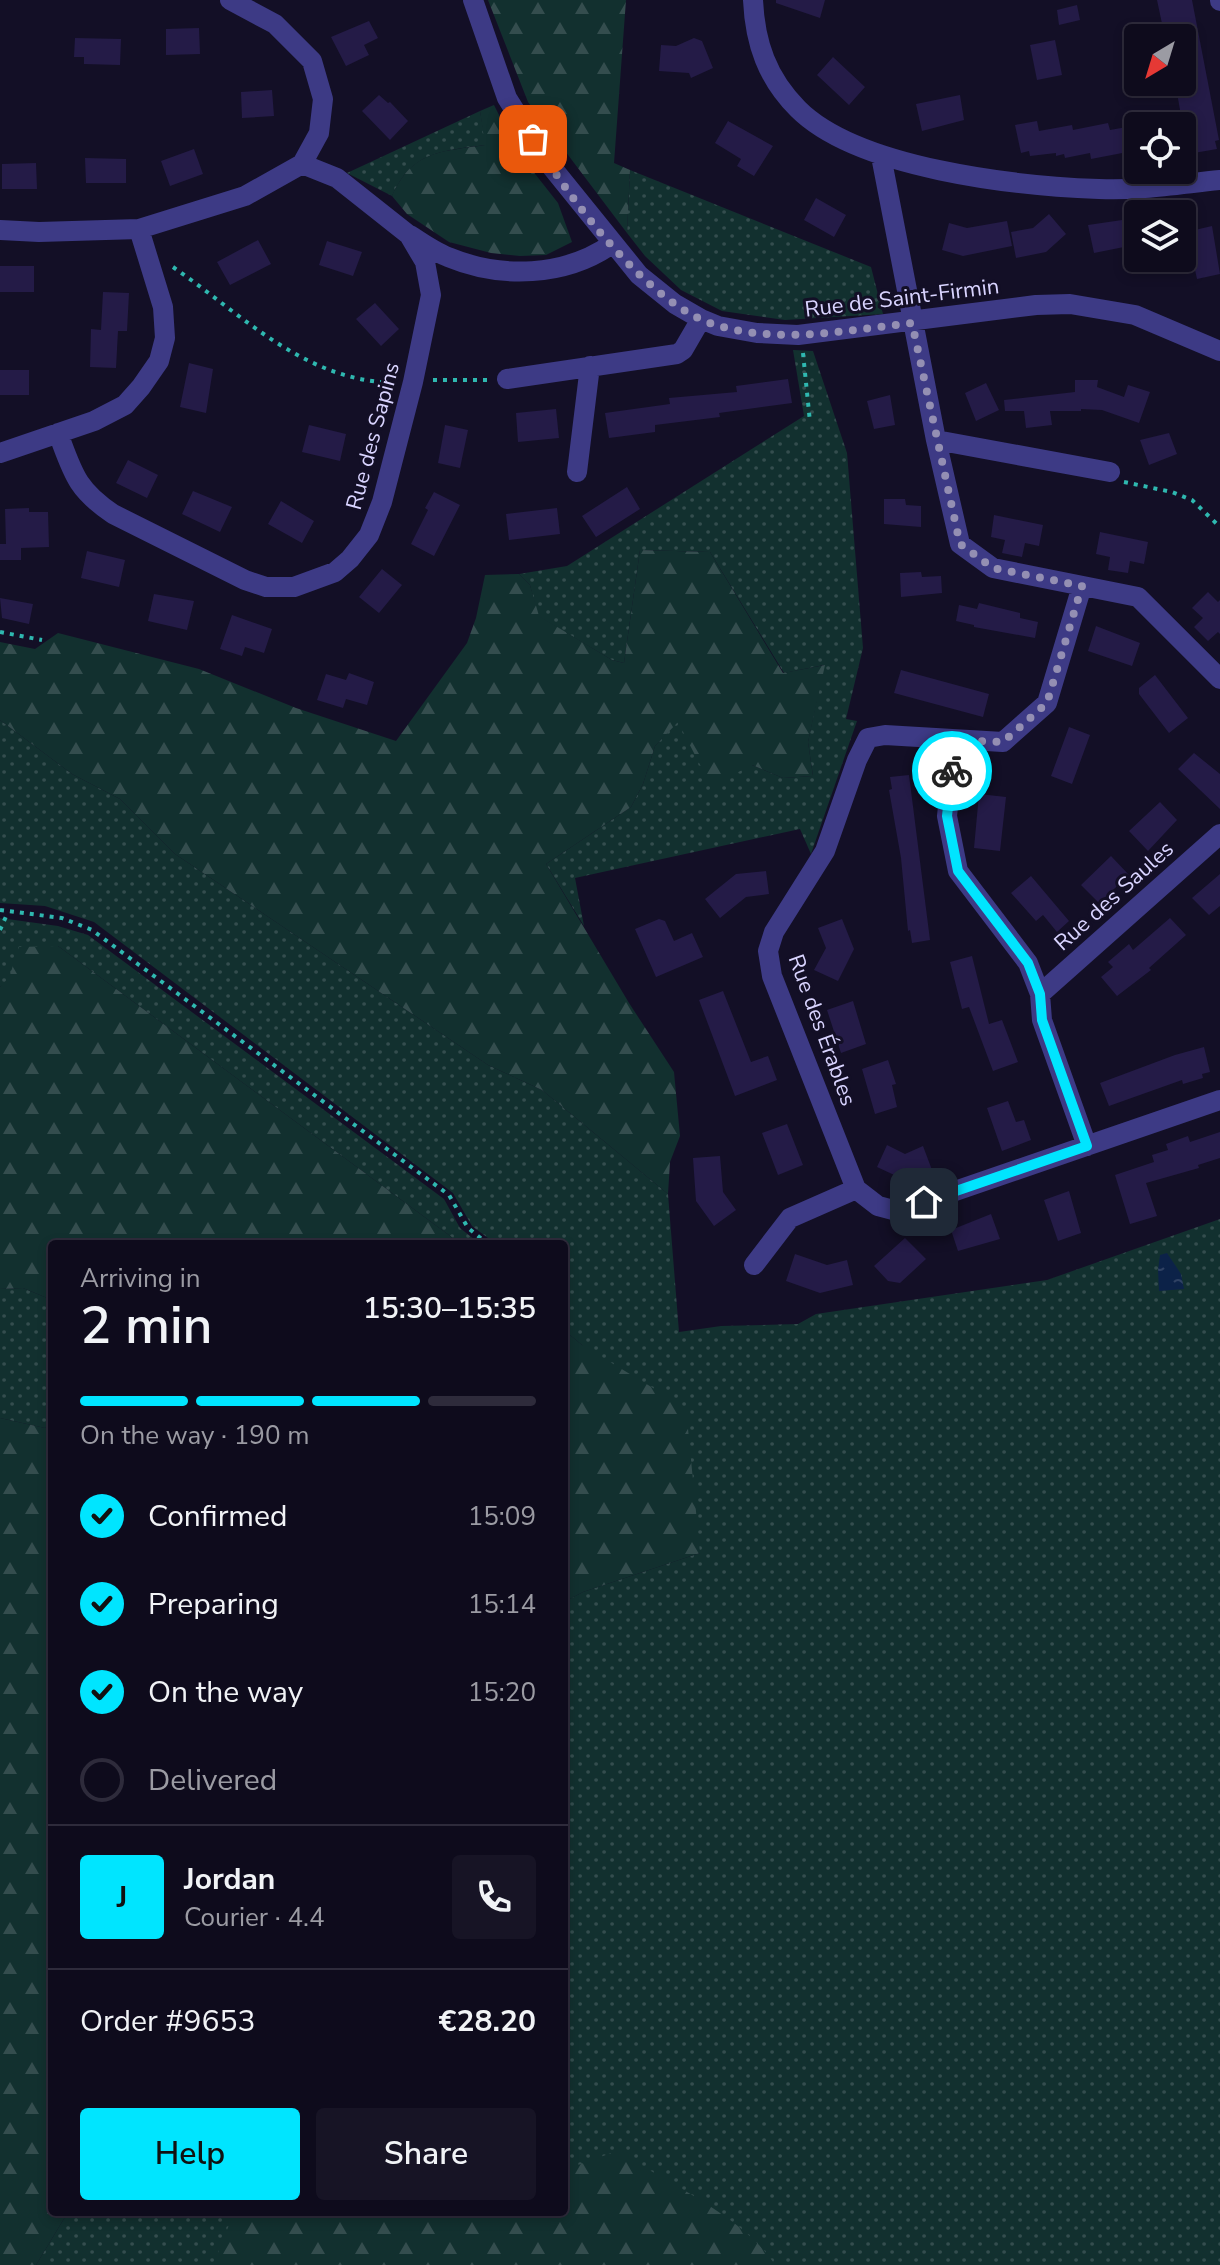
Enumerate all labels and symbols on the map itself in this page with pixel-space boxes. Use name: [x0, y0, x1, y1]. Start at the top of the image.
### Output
north arrow: [1124, 24, 1196, 96]
pin: [499, 105, 567, 173]
street label: Rue de Saint-Firmin: [803, 271, 1001, 325]
street label: Rue des Sapins: [339, 359, 407, 513]
courier: [912, 731, 992, 811]
street label: Rue des Saules: [1048, 834, 1180, 958]
street label: Rue des Érables: [781, 950, 863, 1110]
pin: [890, 1168, 958, 1236]

